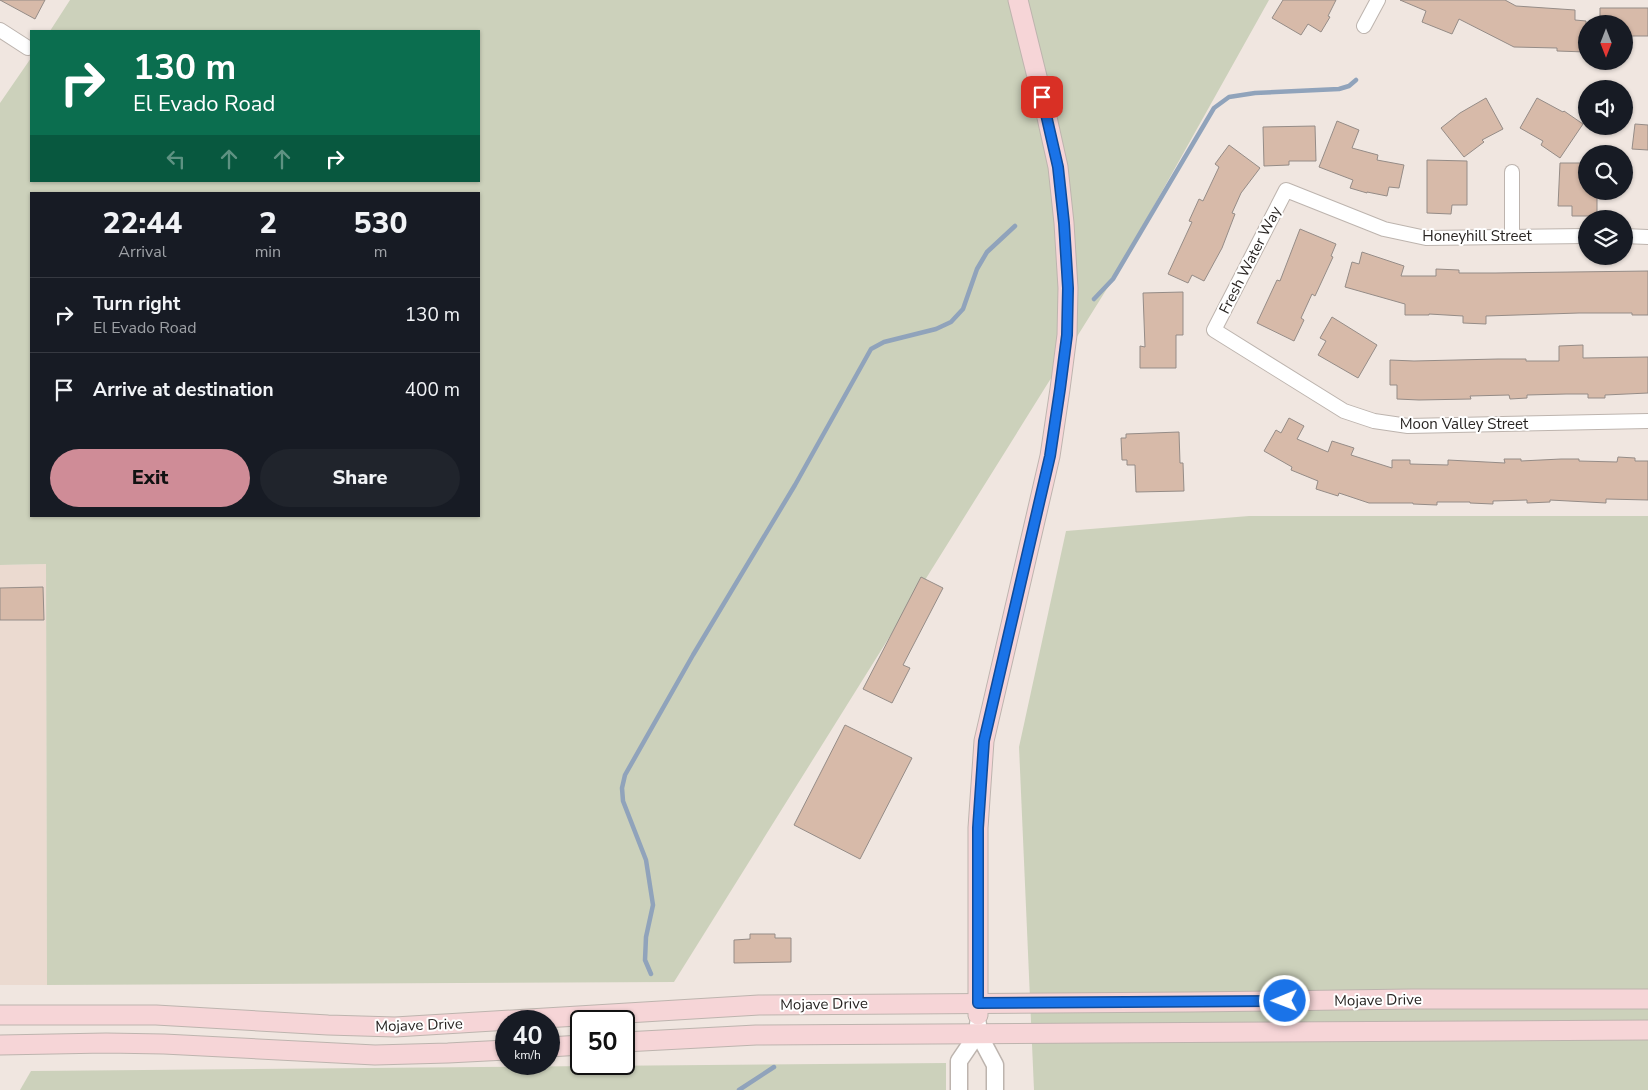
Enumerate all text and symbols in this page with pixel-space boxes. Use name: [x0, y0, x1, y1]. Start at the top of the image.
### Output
north arrow: [1578, 15, 1632, 70]
map controls: [1578, 15, 1633, 265]
text: 130 m: [133, 44, 236, 91]
icon: right: [50, 50, 115, 115]
pin: [1021, 76, 1063, 118]
button: sound: [1578, 80, 1633, 135]
icon: arrive: [1028, 83, 1056, 111]
text: El Evado Road: [133, 89, 275, 119]
icon: left: [162, 145, 190, 173]
icon: ahead: [215, 145, 243, 173]
icon: ahead: [268, 145, 296, 173]
icon: right: [321, 145, 349, 173]
button: search: [1578, 145, 1633, 200]
text: 22:44: [102, 203, 182, 244]
text: 2: [259, 203, 277, 244]
text: 530: [354, 203, 408, 244]
street label: Fresh Water Way: [1214, 203, 1286, 317]
button: layers: [1578, 210, 1633, 265]
street label: Honeyhill Street: [1422, 226, 1533, 246]
text: Arrival: [118, 241, 166, 263]
text: min: [255, 241, 281, 263]
text: m: [374, 241, 387, 263]
text: Turn right: [93, 291, 180, 317]
icon: right: [50, 301, 78, 329]
text: 130 m: [405, 302, 460, 328]
text: El Evado Road: [93, 317, 196, 339]
icon: arrive: [50, 376, 78, 404]
text: Arrive at destination: [93, 377, 274, 403]
text: 400 m: [405, 377, 460, 403]
street label: Moon Valley Street: [1400, 414, 1529, 434]
button: Exit: [50, 449, 250, 507]
button: Share: [260, 449, 460, 507]
position arrow: [1258, 974, 1310, 1026]
street label: Mojave Drive: [1334, 989, 1422, 1011]
street label: Mojave Drive: [780, 993, 868, 1015]
speed limit sign: 50: [570, 1010, 635, 1075]
street label: Mojave Drive: [375, 1013, 463, 1037]
text: 40: [512, 1019, 543, 1053]
text: km/h: [514, 1047, 541, 1063]

